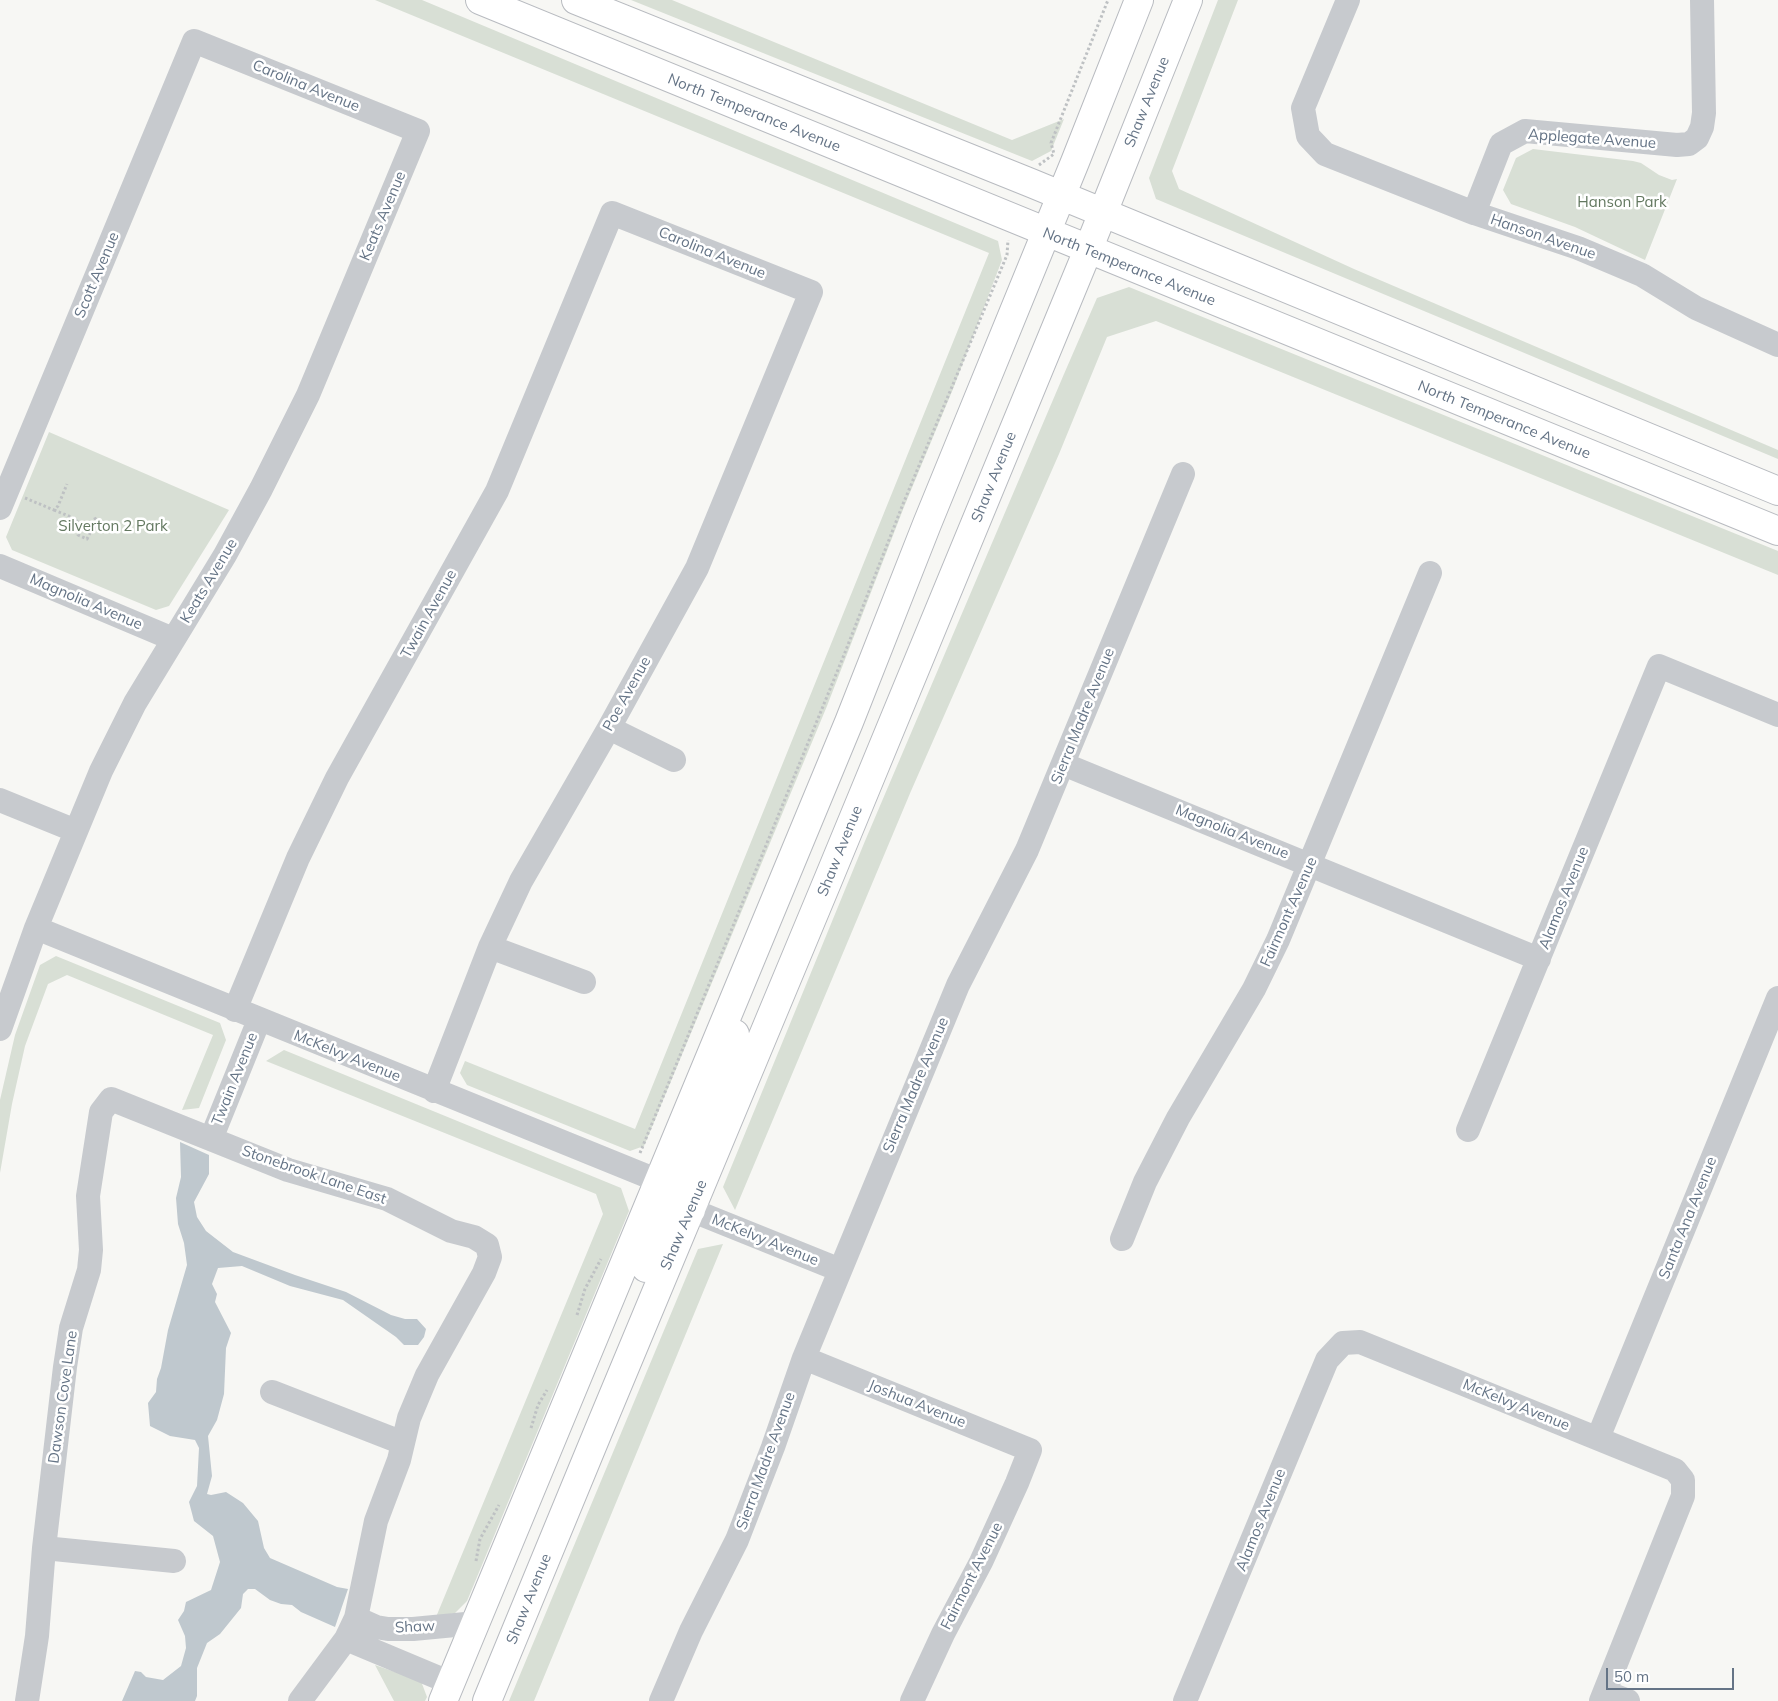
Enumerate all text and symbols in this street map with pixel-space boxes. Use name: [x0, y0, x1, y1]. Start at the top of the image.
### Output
street label: Shaw Avenue: [1121, 54, 1173, 150]
street label: Carolina Avenue: [250, 56, 362, 116]
street label: North Temperance Avenue: [665, 70, 843, 156]
street label: Applegate Avenue: [1527, 126, 1657, 152]
street label: Keats Avenue: [356, 169, 410, 263]
park label: Hanson Park: [1577, 193, 1667, 211]
street label: Hanson Avenue: [1488, 211, 1598, 263]
street label: Carolina Avenue: [656, 223, 768, 283]
street label: North Temperance Avenue: [1040, 224, 1218, 310]
street label: Scott Avenue: [71, 229, 123, 321]
street label: North Temperance Avenue: [1415, 377, 1593, 463]
street label: Shaw Avenue: [968, 429, 1020, 525]
park label: Silverton 2 Park: [58, 517, 168, 535]
street label: Keats Avenue: [177, 535, 241, 627]
street label: Twain Avenue: [397, 567, 461, 661]
street label: Magnolia Avenue: [27, 570, 145, 634]
street label: Sierra Madre Avenue: [1047, 645, 1119, 787]
street label: Poe Avenue: [599, 654, 655, 734]
street label: Magnolia Avenue: [1173, 801, 1291, 863]
street label: Shaw Avenue: [814, 803, 866, 899]
street label: Alamos Avenue: [1535, 844, 1593, 952]
street label: Fairmont Avenue: [1257, 854, 1321, 970]
street label: Sierra Madre Avenue: [879, 1015, 953, 1155]
street label: McKelvy Avenue: [291, 1026, 403, 1086]
street label: Twain Avenue: [208, 1030, 262, 1128]
street label: Stonebrook Lane East: [239, 1142, 389, 1208]
street label: Santa Ana Avenue: [1655, 1154, 1721, 1282]
street label: Shaw Avenue: [657, 1177, 711, 1273]
street label: McKelvy Avenue: [709, 1210, 821, 1270]
street label: Dawson Cove Lane: [45, 1329, 81, 1465]
street label: McKelvy Avenue: [1460, 1375, 1572, 1435]
street label: Joshua Avenue: [866, 1376, 968, 1432]
street label: Sierra Madre Avenue: [733, 1390, 799, 1532]
street label: Alamos Avenue: [1232, 1466, 1290, 1574]
street label: Fairmont Avenue: [937, 1519, 1007, 1633]
street label: Shaw Avenue: [503, 1551, 555, 1647]
street label: Shaw: [395, 1617, 435, 1637]
scale bar: [1608, 1658, 1736, 1690]
text: 50 m: [1614, 1667, 1649, 1686]

